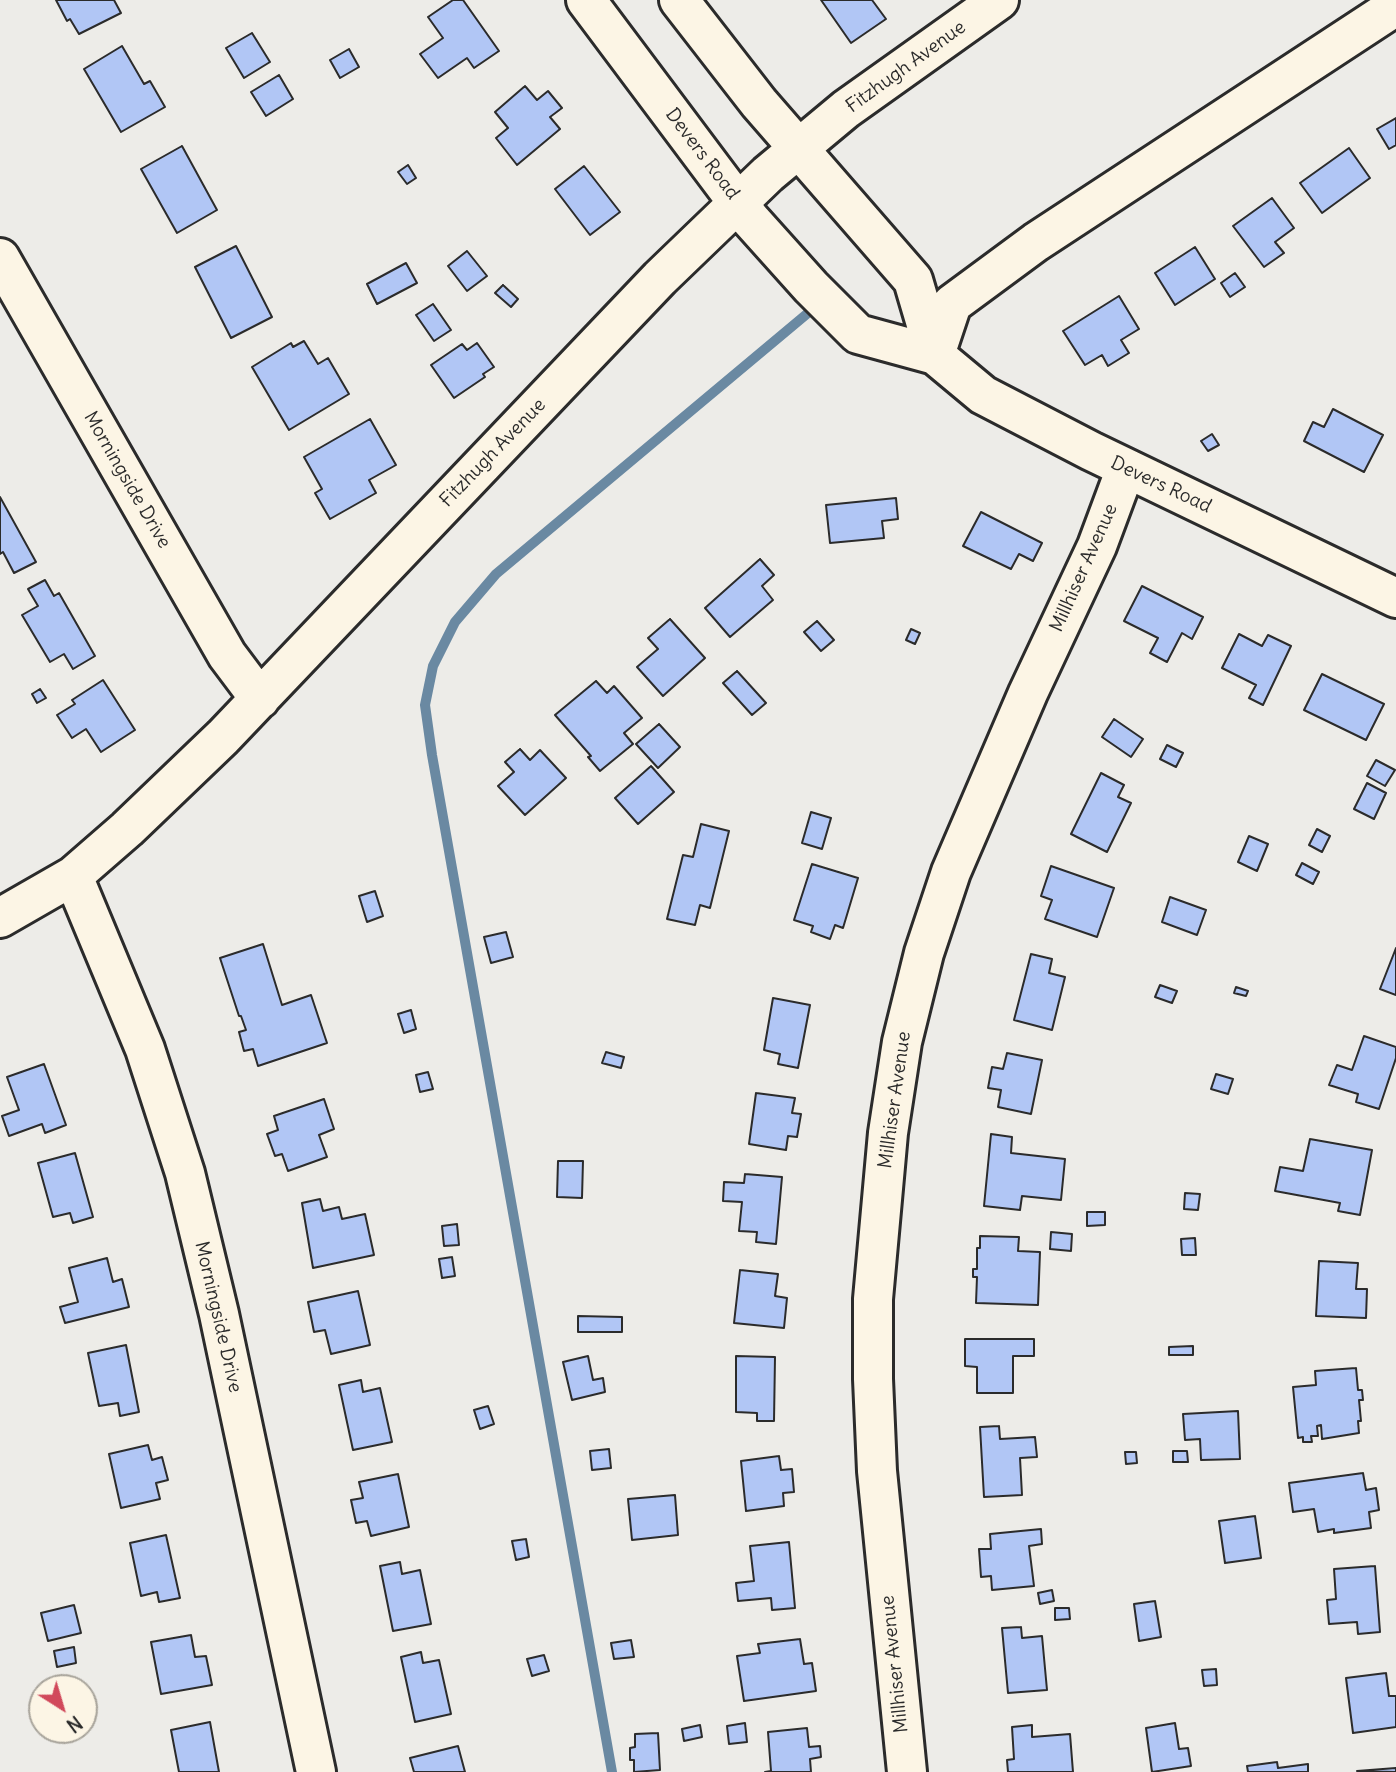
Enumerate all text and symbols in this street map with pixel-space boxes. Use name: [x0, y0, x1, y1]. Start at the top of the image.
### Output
street label: Fitzhugh Avenue: [842, 16, 970, 118]
street label: Devers Road: [660, 104, 744, 204]
street label: Fitzhugh Avenue: [435, 394, 551, 512]
street label: Morningside Drive: [79, 408, 175, 552]
street label: Devers Road: [1107, 452, 1215, 518]
street label: Millhiser Avenue: [1045, 500, 1123, 636]
street label: Millhiser Avenue: [874, 1030, 916, 1170]
street label: Morningside Drive: [190, 1239, 246, 1395]
street label: Millhiser Avenue: [876, 1594, 914, 1734]
north arrow: [28, 1674, 98, 1744]
text: N: [62, 1711, 87, 1738]

